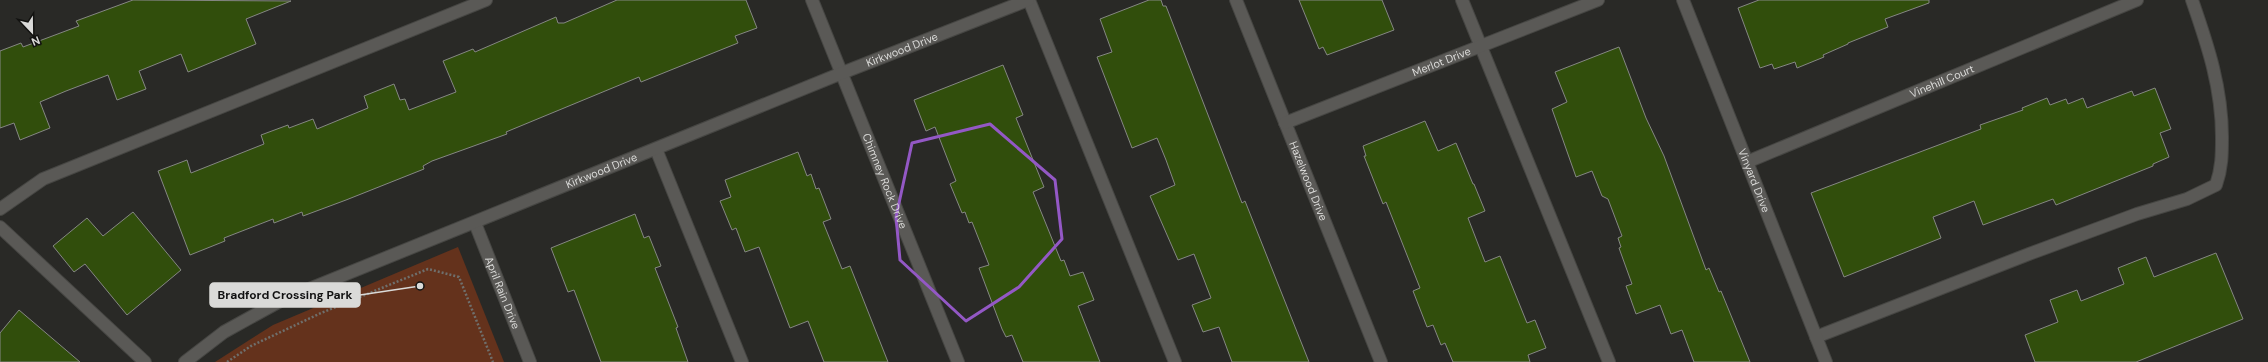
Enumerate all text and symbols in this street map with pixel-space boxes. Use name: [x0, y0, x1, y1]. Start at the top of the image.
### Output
north arrow: [12, 12, 52, 52]
street label: Kirkwood Drive: [864, 29, 940, 70]
text: N: [29, 33, 42, 49]
street label: Merlot Drive: [1410, 44, 1473, 79]
street label: Vinehill Court: [1908, 61, 1976, 101]
street label: Chimney Rock Drive: [859, 131, 910, 231]
street label: Hazelwood Drive: [1286, 139, 1331, 223]
street label: Vinyard Drive: [1735, 146, 1773, 214]
street label: Kirkwood Drive: [564, 150, 639, 191]
street label: April Rain Drive: [482, 255, 523, 331]
callout: Bradford Crossing Park: [210, 283, 360, 307]
text: Bradford Crossing Park: [218, 287, 352, 303]

